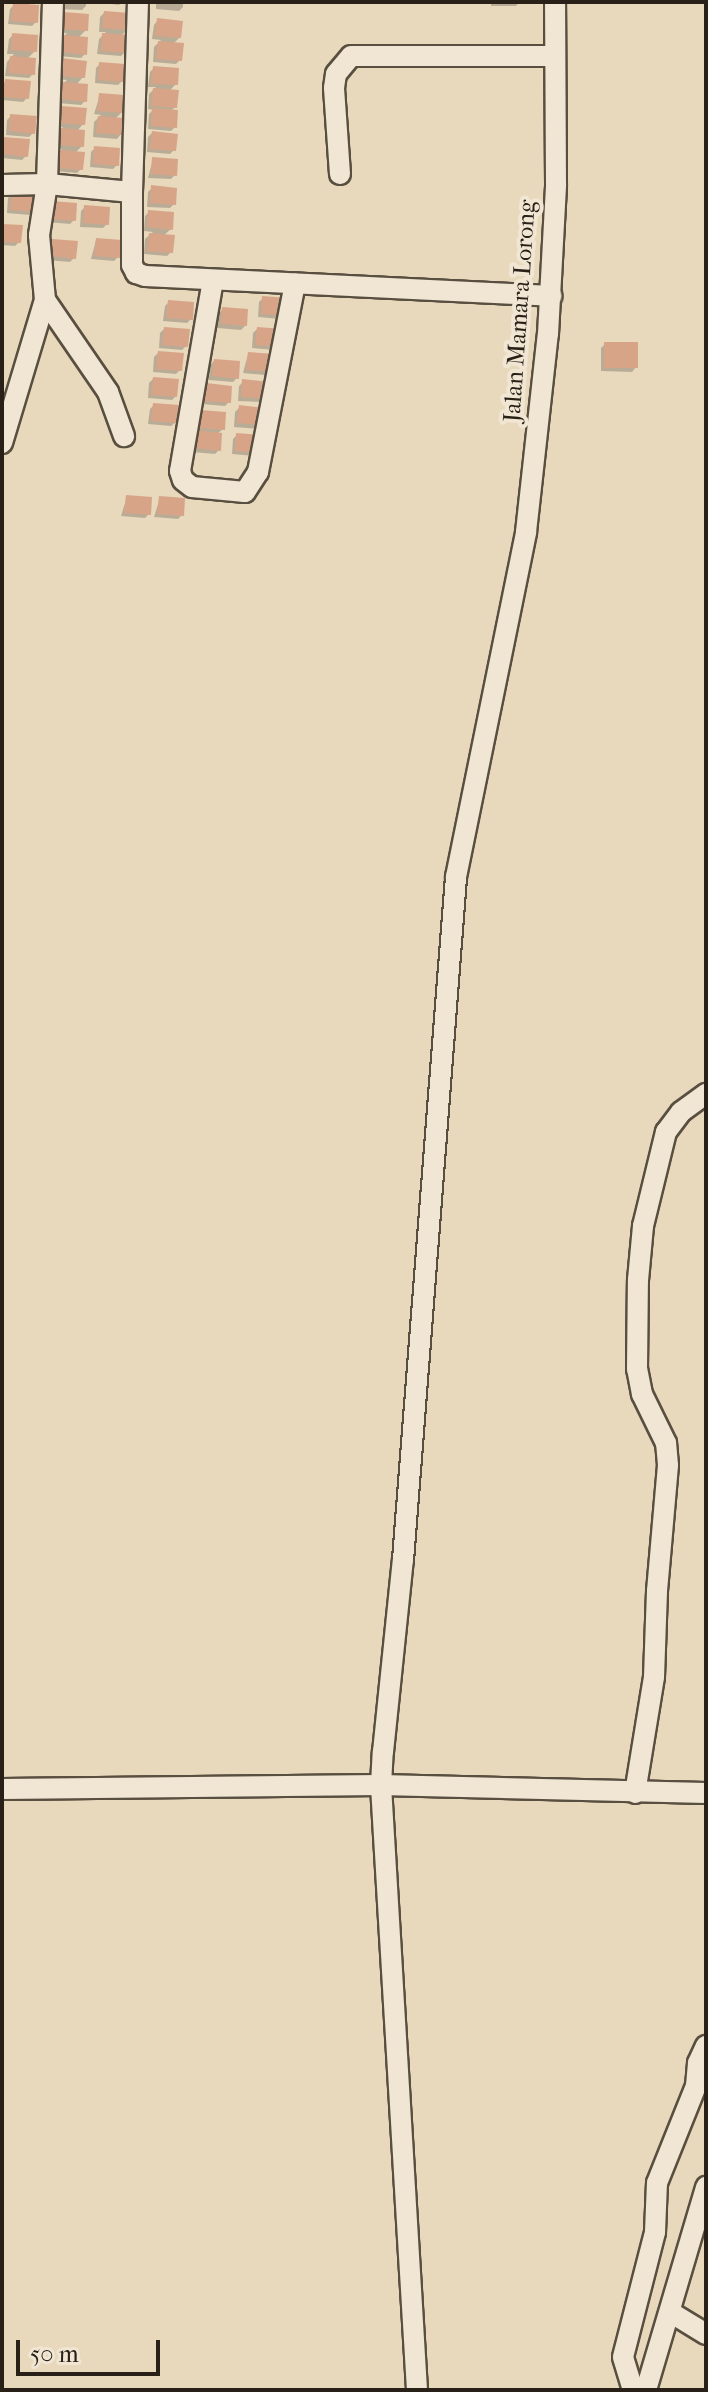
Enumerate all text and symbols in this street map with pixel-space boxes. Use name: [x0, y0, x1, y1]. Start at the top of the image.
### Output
street label: Jalan Mamara Lorong: [498, 199, 542, 423]
scale bar: [20, 2324, 164, 2374]
text: 50 m: [30, 2340, 79, 2368]

